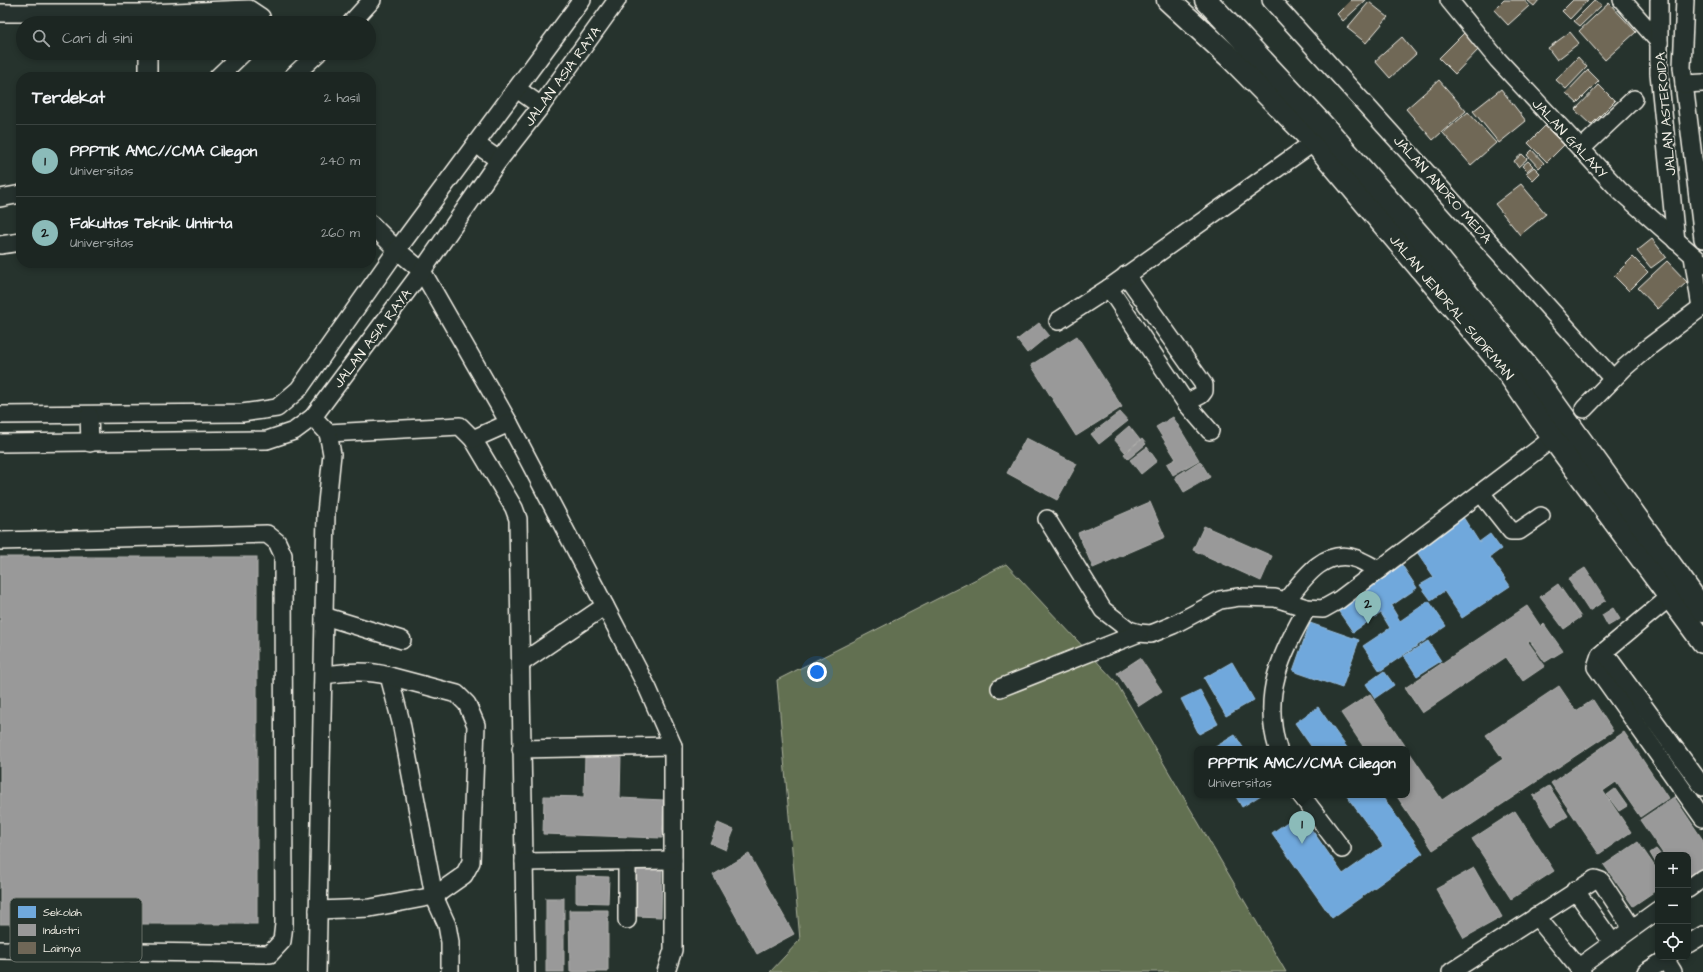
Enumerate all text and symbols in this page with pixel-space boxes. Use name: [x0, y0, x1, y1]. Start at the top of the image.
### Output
search box: [16, 16, 376, 60]
street label: JALAN ASIA RAYA: [520, 22, 606, 131]
icon: search: [30, 27, 52, 49]
text: Cari di sini: [62, 28, 132, 49]
street label: JALAN ASTEROIDA: [1651, 51, 1681, 177]
text: Terdekat: [32, 86, 105, 110]
text: 2 hasil: [324, 89, 360, 107]
street label: JALAN GALAXY: [1527, 94, 1612, 183]
street label: JALAN ANDRO MEDA: [1388, 131, 1496, 248]
text: PPPTIK AMC//CMA Cilegon: [70, 141, 257, 162]
text: 1: [44, 152, 46, 170]
text: 240 m: [320, 152, 360, 170]
text: Universitas: [70, 162, 134, 180]
text: Fakultas Teknik Untirta: [70, 213, 232, 234]
text: 2: [41, 224, 49, 242]
text: 260 m: [321, 224, 360, 242]
street label: JALAN JENDRAL SUDIRMAN: [1384, 231, 1518, 385]
text: Universitas: [70, 234, 134, 252]
street label: JALAN ASIA RAYA: [329, 285, 417, 392]
pin: 2: [1355, 591, 1381, 624]
your location: [807, 662, 827, 682]
popup: [1194, 746, 1410, 798]
text: PPPTIK AMC//CMA Cilegon: [1208, 753, 1396, 774]
text: Universitas: [1208, 774, 1272, 792]
pin: 1: [1289, 811, 1315, 844]
map controls: [1655, 852, 1691, 960]
button: +: [1655, 852, 1691, 888]
button: −: [1655, 888, 1691, 924]
legend: [10, 898, 142, 962]
text: Sekolah: [43, 905, 82, 920]
text: Industri: [43, 923, 79, 938]
button: locate: [1655, 924, 1691, 960]
text: Lainnya: [43, 941, 81, 957]

